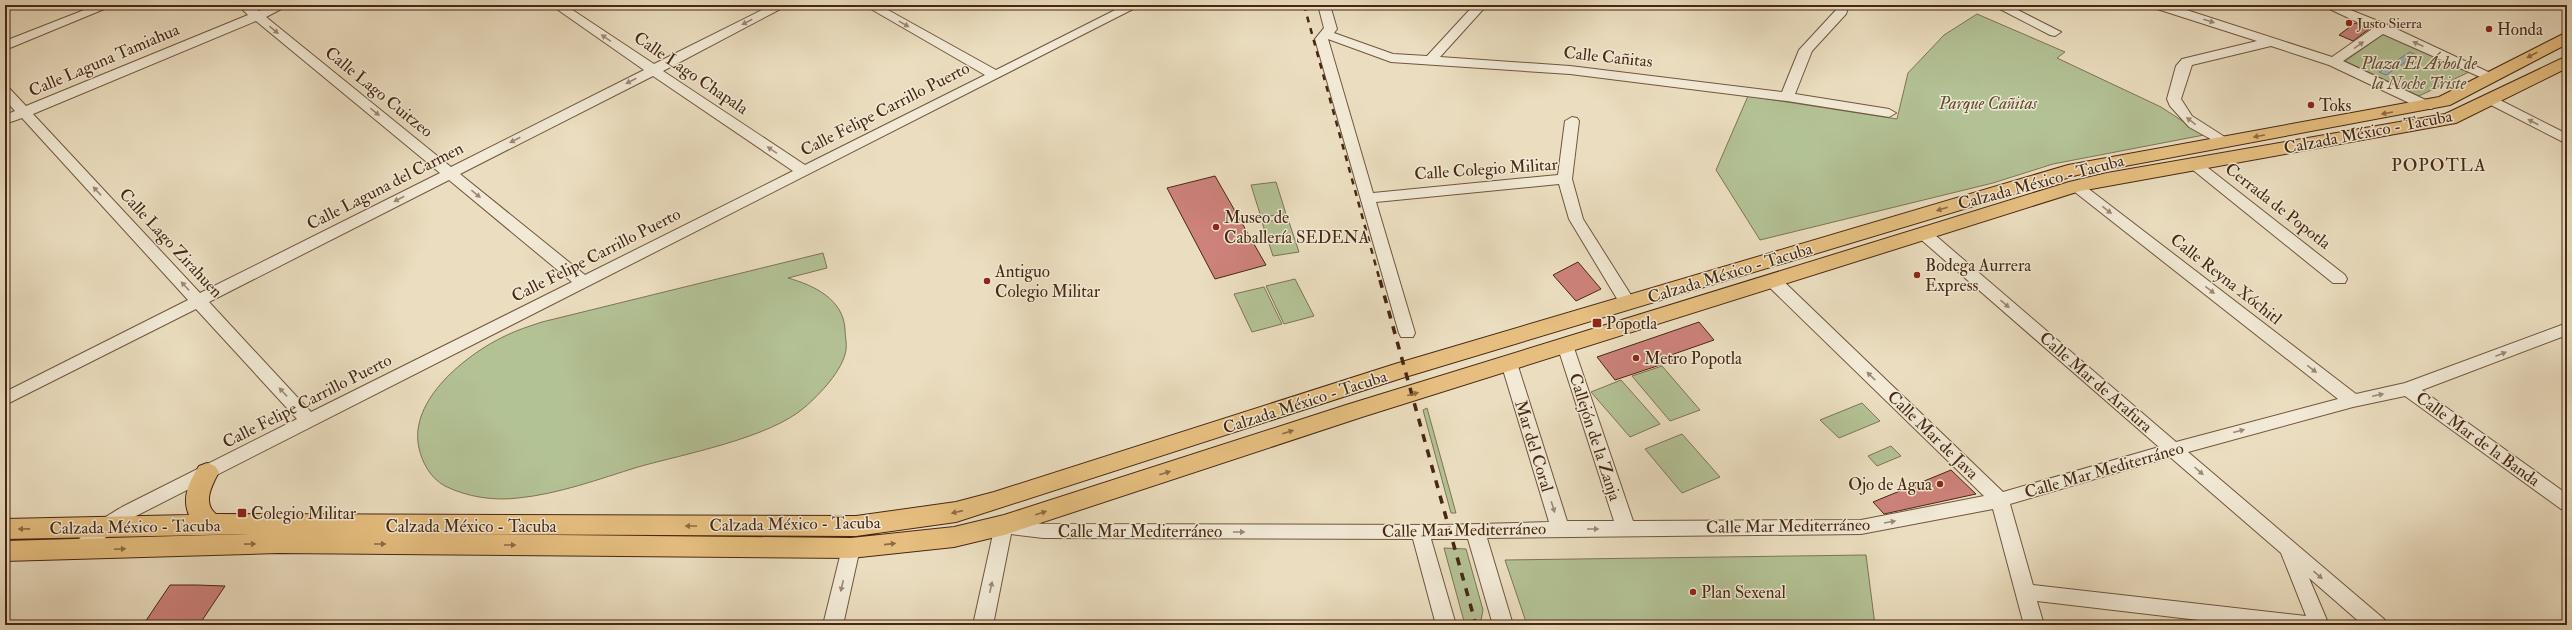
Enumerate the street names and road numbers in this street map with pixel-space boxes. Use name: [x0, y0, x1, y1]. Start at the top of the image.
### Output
street label: Calle Laguna Tamiahua: [25, 18, 183, 101]
street label: Calle Lago Chapala: [629, 27, 753, 120]
street label: Calle Lago Cuitzeo: [321, 42, 437, 142]
street label: Calle Cañitas: [1562, 42, 1654, 72]
street label: Calle Felipe Carrillo Puerto: [797, 57, 974, 162]
street label: Calzada México - Tacuba: [2282, 105, 2455, 159]
street label: Calle Laguna del Carmen: [303, 137, 467, 235]
street label: Calzada México - Tacuba: [1956, 149, 2127, 214]
street label: Calle Colegio Militar: [1414, 153, 1559, 184]
street label: Cerrada de Popotla: [2220, 158, 2336, 255]
street label: Calle Lago Zirahuen: [115, 184, 227, 302]
street label: Calle Felipe Carrillo Puerto: [508, 203, 685, 308]
street label: Calle Reyna Xóchitl: [2165, 229, 2286, 330]
street label: Calzada México - Tacuba: [1645, 238, 1816, 308]
street label: Calle Mar de Arafura: [2035, 327, 2158, 437]
street label: Calle Felipe Carrillo Puerto: [219, 349, 396, 454]
street label: Calzada México - Tacuba: [1220, 365, 1391, 438]
street label: Callejón de la Zanja: [1564, 371, 1626, 504]
street label: Calle Mar de Java: [1882, 386, 1984, 485]
street label: Calle Mar de la Banda: [2412, 387, 2545, 492]
street label: Mar del Coral: [1510, 398, 1558, 495]
street label: Calle Mar Mediterráneo: [2022, 437, 2186, 503]
street label: Calzada México - Tacuba: [709, 512, 882, 536]
street label: Calle Mar Mediterráneo: [1706, 514, 1870, 538]
street label: Calzada México - Tacuba: [49, 515, 222, 539]
street label: Calzada México - Tacuba: [385, 516, 558, 537]
street label: Calle Mar Mediterráneo: [1382, 518, 1546, 542]
street label: Calle Mar Mediterráneo: [1058, 521, 1222, 542]

